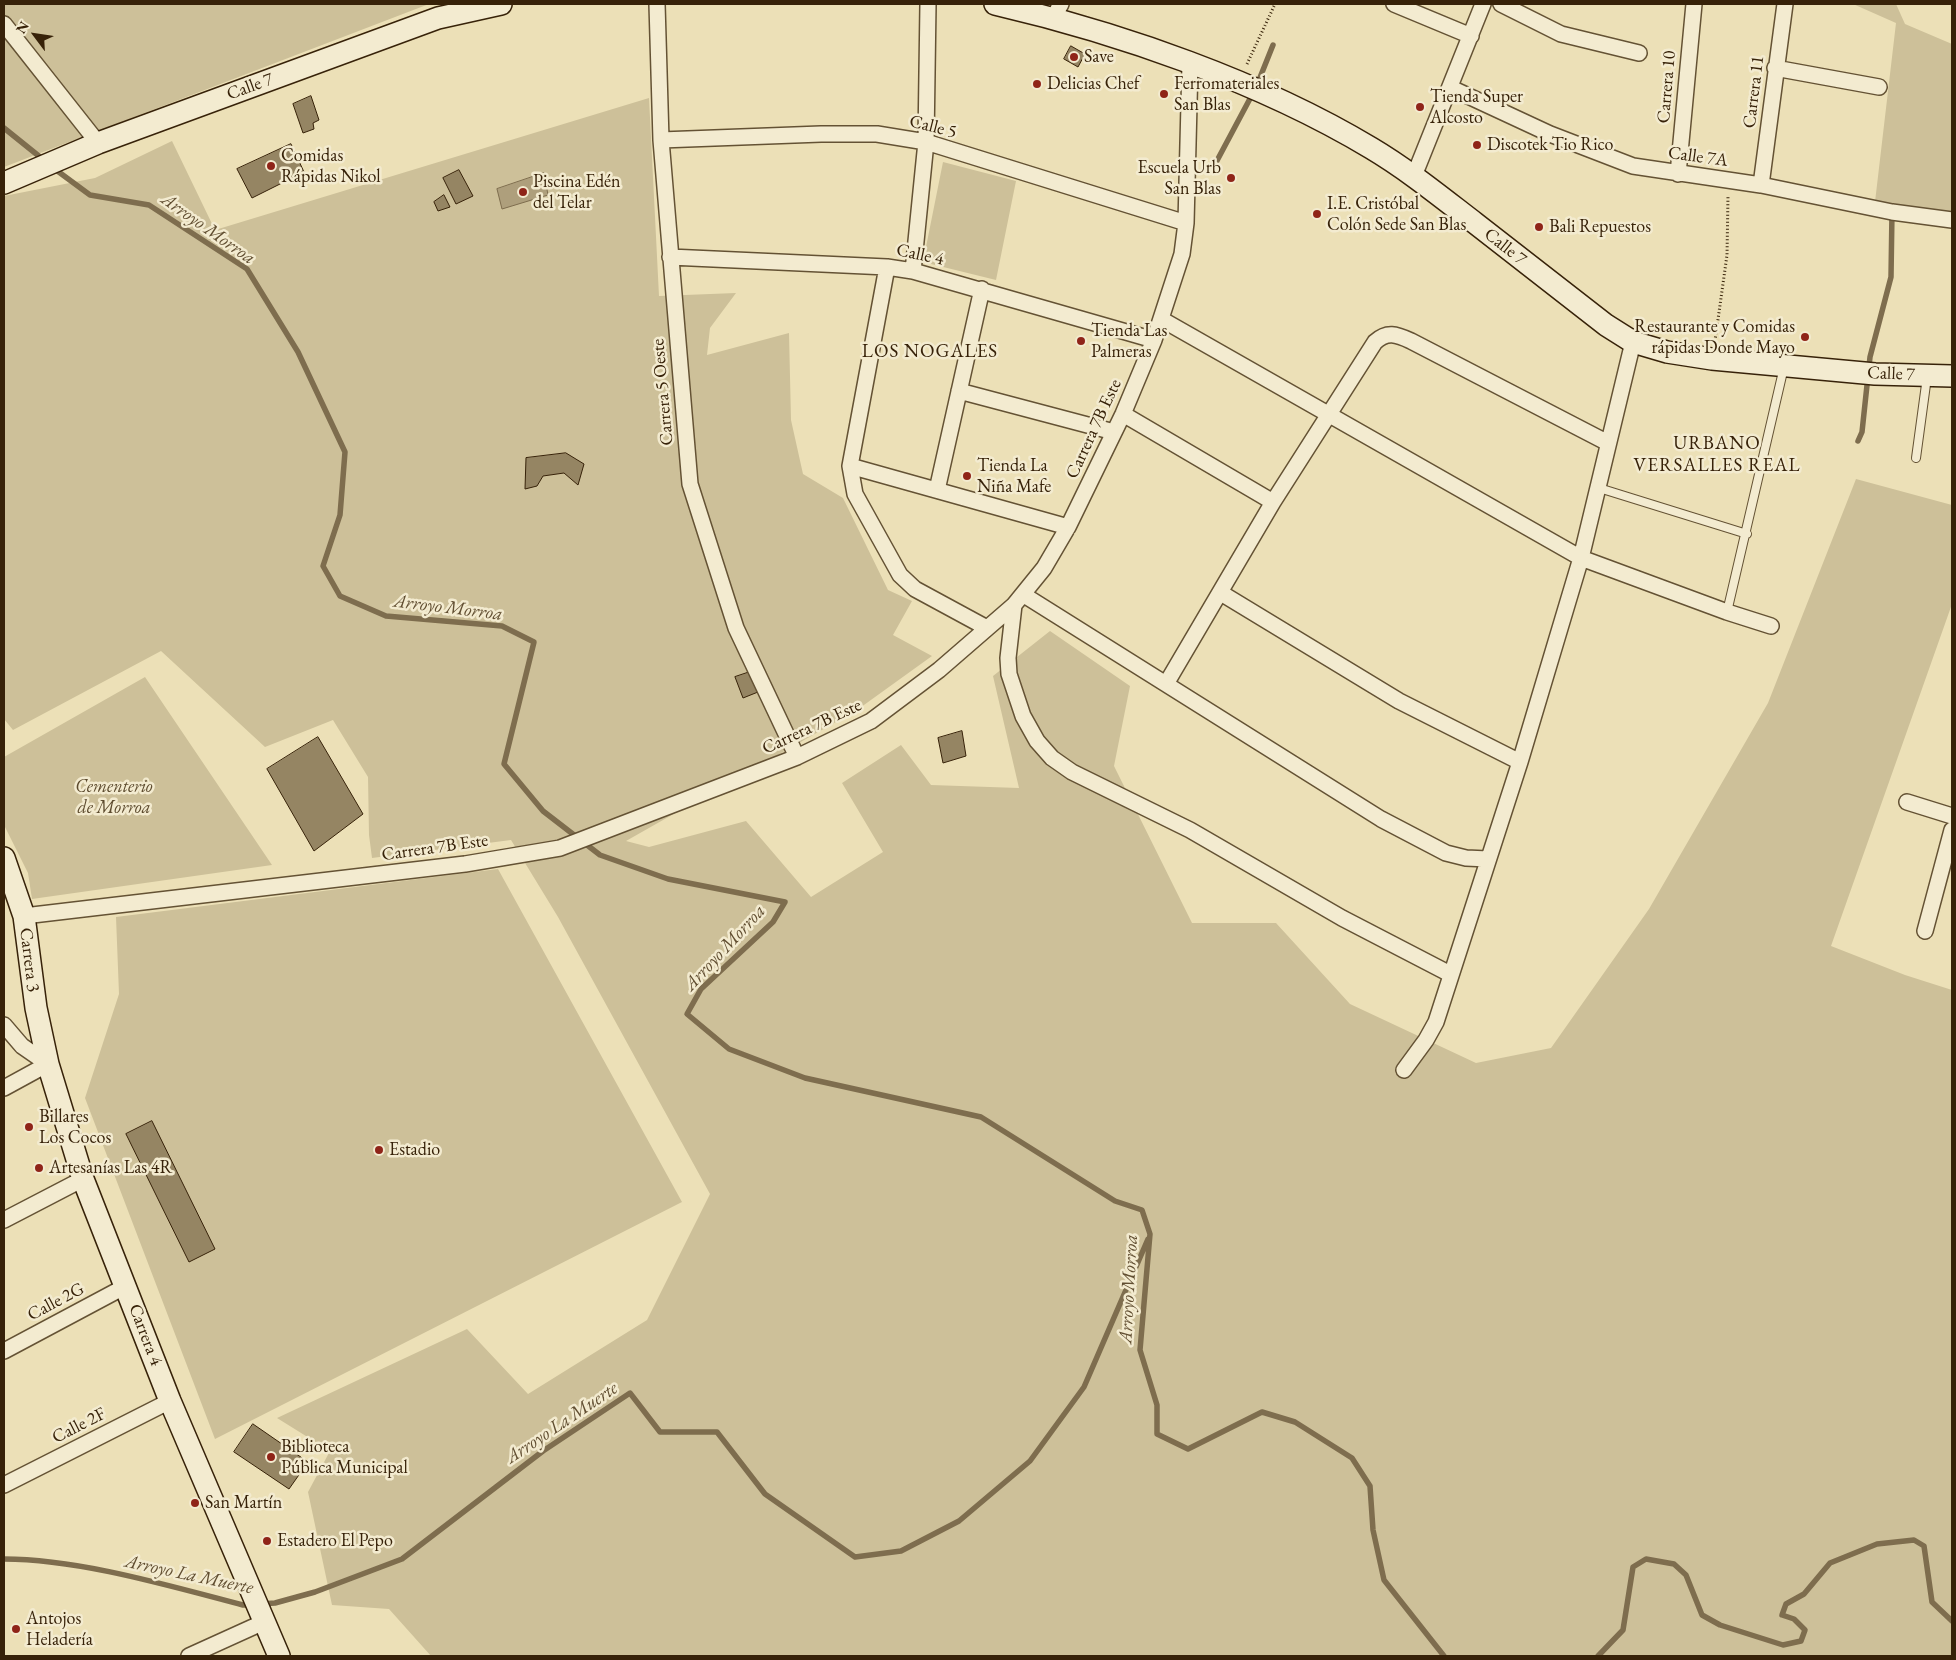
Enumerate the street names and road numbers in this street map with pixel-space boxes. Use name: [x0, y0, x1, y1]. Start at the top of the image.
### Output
street label: Carrera 10: [1653, 50, 1681, 124]
street label: Carrera 11: [1739, 54, 1769, 130]
street label: Calle 7: [224, 69, 276, 105]
street label: Calle 5: [907, 111, 959, 143]
street label: Calle 7A: [1667, 142, 1729, 172]
street label: Calle 7: [1479, 224, 1531, 270]
street label: Calle 4: [894, 239, 946, 271]
street label: Carrera 5 Oeste: [648, 338, 678, 446]
street label: Calle 7: [1867, 362, 1915, 386]
street label: Carrera 7B Este: [1062, 376, 1126, 482]
street label: Carrera 7B Este: [759, 695, 865, 759]
street label: Carrera 7B Este: [380, 830, 490, 866]
street label: Carrera 3: [14, 927, 44, 993]
street label: Calle 2G: [24, 1278, 88, 1326]
street label: Carrera 4: [123, 1301, 167, 1369]
street label: Calle 2F: [49, 1403, 109, 1449]

